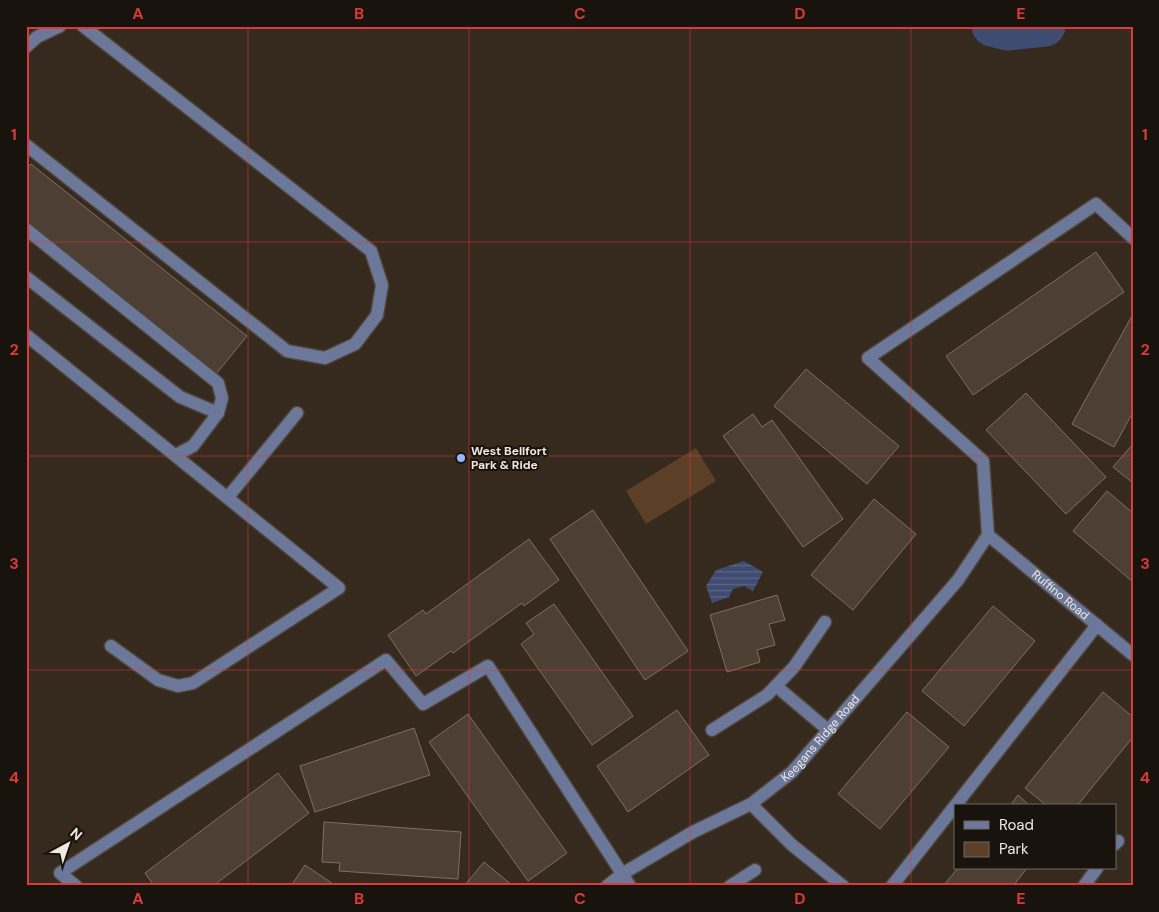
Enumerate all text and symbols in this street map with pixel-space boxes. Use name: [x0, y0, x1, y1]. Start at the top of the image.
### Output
text: A: [132, 3, 144, 24]
text: B: [354, 3, 364, 24]
text: C: [574, 3, 586, 24]
text: D: [794, 3, 806, 24]
text: E: [1016, 3, 1026, 24]
text: 1: [11, 124, 17, 145]
text: 1: [1142, 124, 1148, 145]
text: 2: [9, 339, 19, 360]
text: 2: [1140, 339, 1150, 360]
place label: West Bellfort Park & Ride: [471, 443, 547, 473]
marker: West Bellfort Park & Ride: [455, 452, 467, 464]
text: 3: [9, 553, 19, 574]
text: 3: [1140, 553, 1150, 574]
street label: Ruffino Road: [1028, 566, 1093, 623]
street label: Keegans Ridge Road: [778, 691, 863, 786]
text: 4: [9, 767, 19, 788]
text: 4: [1140, 767, 1150, 788]
legend: [954, 804, 1116, 870]
text: Road: [999, 815, 1034, 835]
north arrow: [42, 820, 92, 870]
text: N: [67, 824, 86, 844]
text: Park: [999, 839, 1029, 859]
text: A: [132, 888, 144, 909]
text: B: [354, 888, 364, 909]
text: C: [574, 888, 586, 909]
text: D: [794, 888, 806, 909]
text: E: [1016, 888, 1026, 909]

